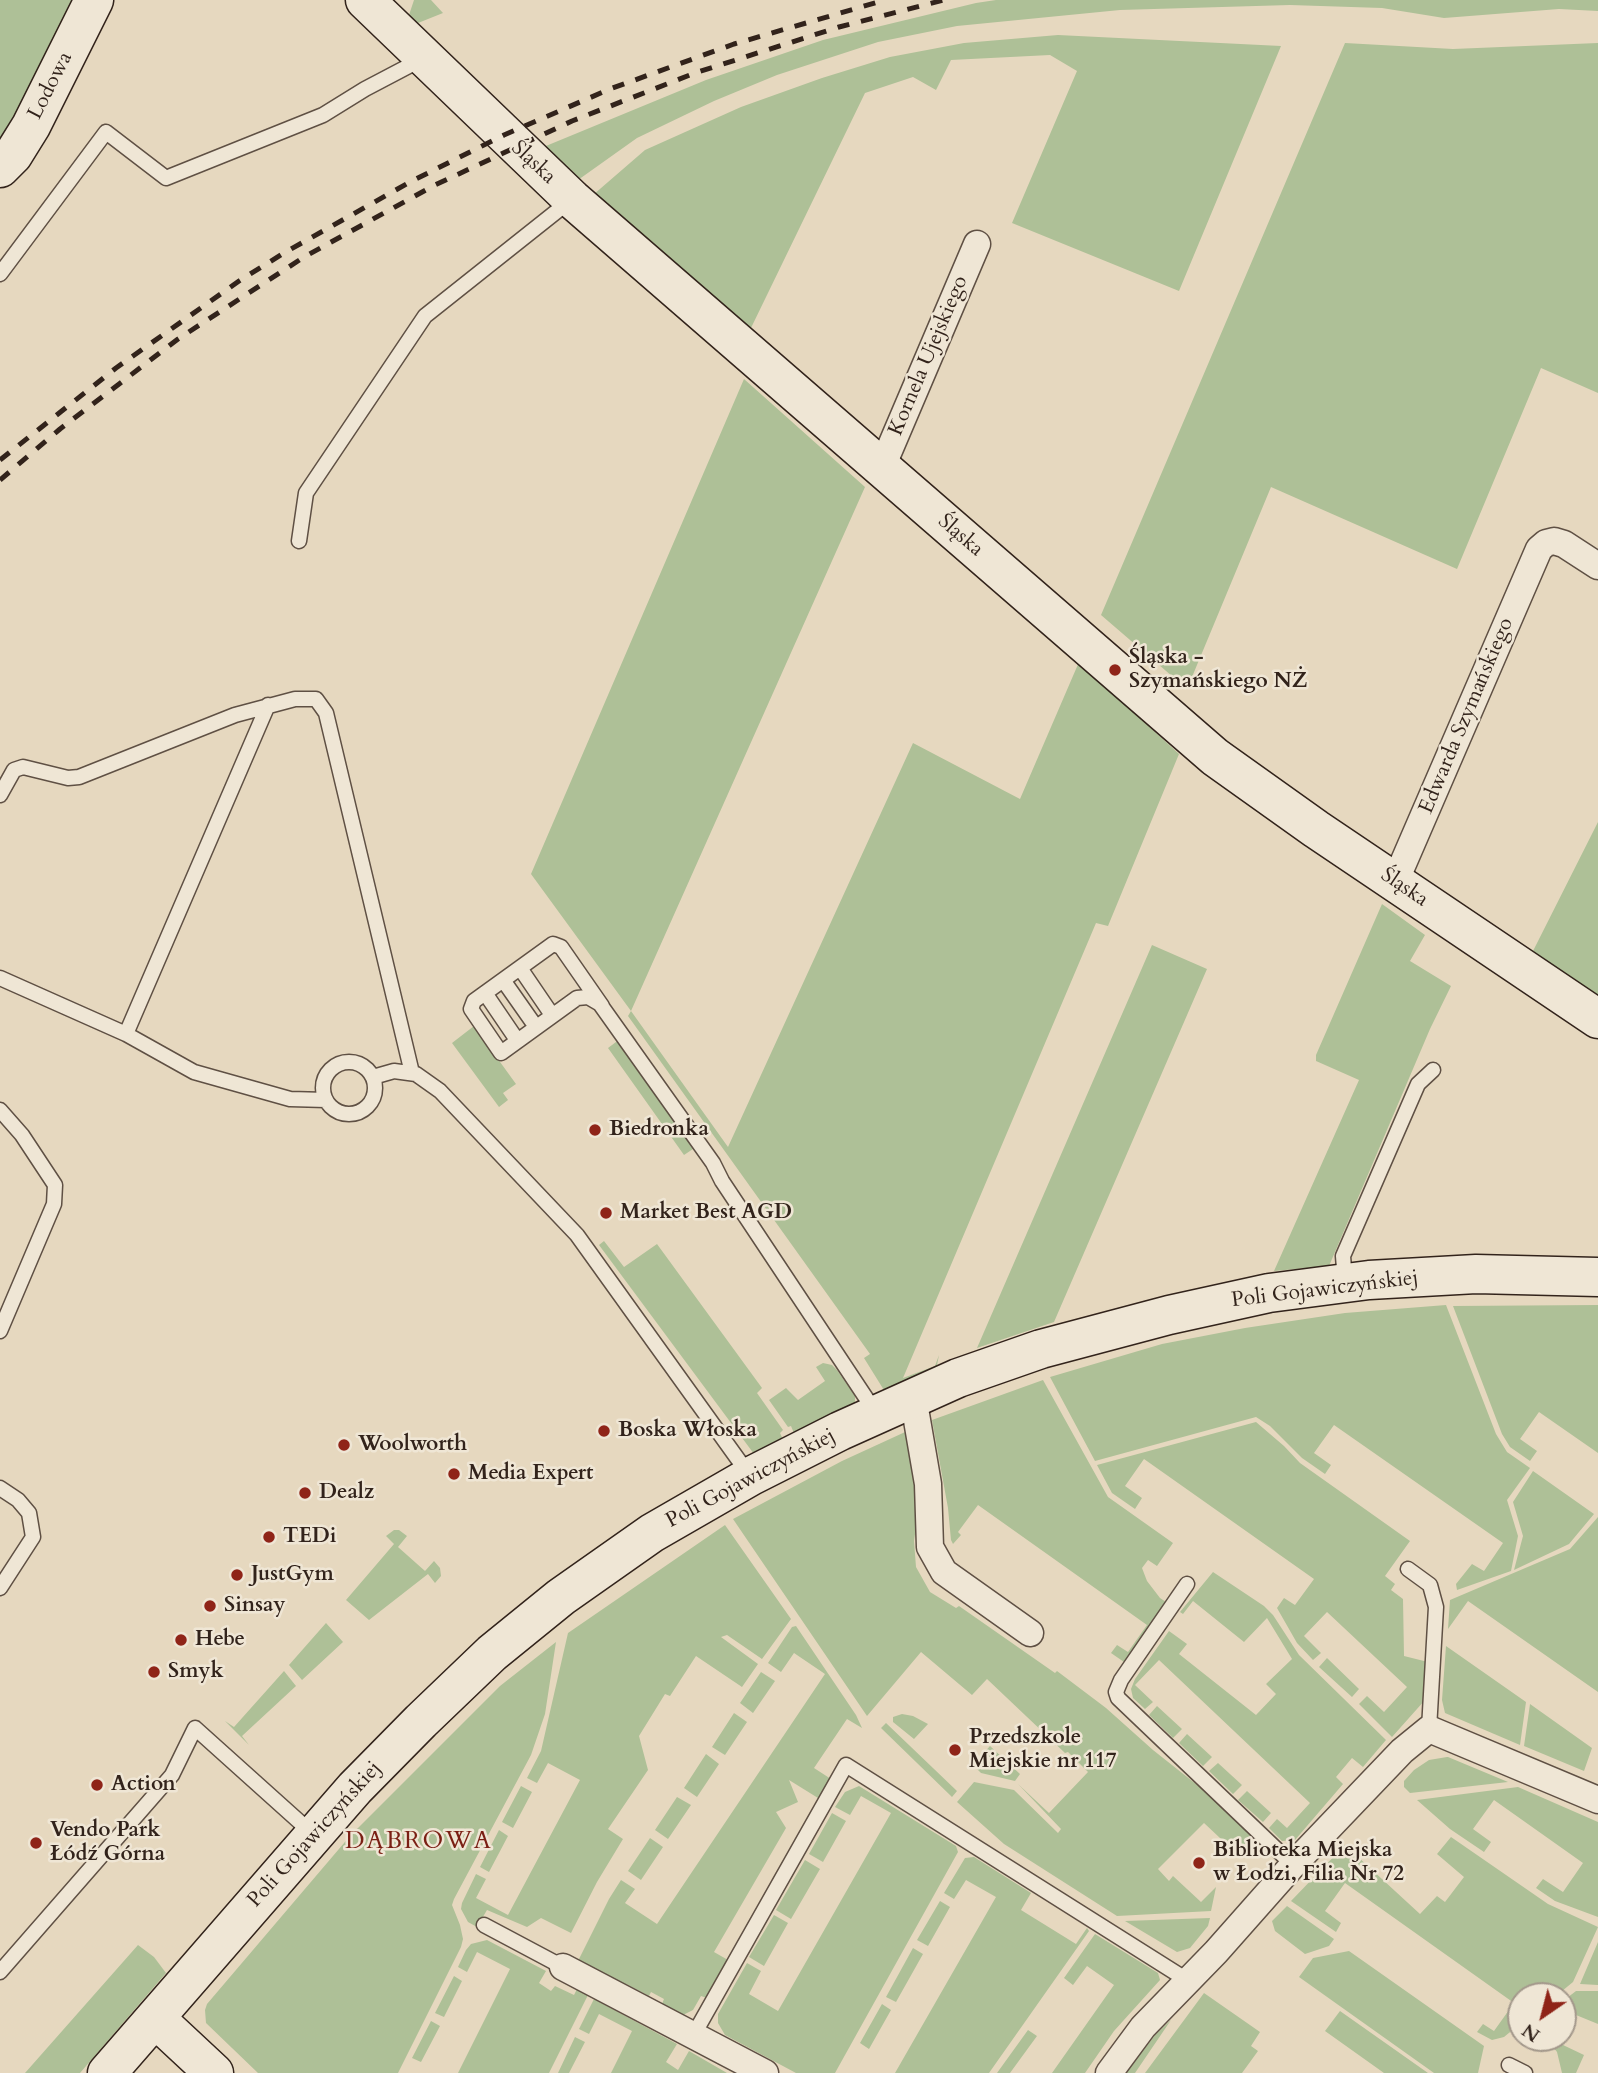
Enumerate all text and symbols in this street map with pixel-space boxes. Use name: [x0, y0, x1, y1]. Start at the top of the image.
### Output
street label: Lodowa: [23, 48, 79, 124]
street label: Śląska: [505, 136, 561, 190]
street label: Kornela Ujejskiego: [884, 272, 974, 440]
street label: Śląska: [932, 509, 988, 563]
street label: Edwarda Szymańskiego: [1414, 614, 1520, 818]
place label: Śląska - Szymańskiego NŻ: [1129, 645, 1307, 695]
marker: Śląska - Szymańskiego NŻ: [1107, 662, 1123, 678]
street label: Śląska: [1375, 863, 1433, 913]
place label: Biedronka: [609, 1117, 709, 1143]
marker: Biedronka: [587, 1122, 603, 1138]
place label: Market Best AGD: [620, 1200, 792, 1226]
marker: Market Best AGD: [598, 1205, 614, 1221]
street label: Poli Gojawiczyńskiej: [1230, 1266, 1420, 1314]
place label: Boska Włoska: [618, 1418, 757, 1444]
marker: Boska Włoska: [596, 1423, 612, 1439]
street label: Poli Gojawiczyńskiej: [662, 1424, 840, 1534]
place label: Woolworth: [358, 1432, 467, 1458]
marker: Woolworth: [336, 1437, 352, 1453]
place label: Media Expert: [468, 1461, 594, 1487]
marker: Media Expert: [446, 1466, 462, 1482]
place label: Dealz: [319, 1480, 374, 1506]
marker: Dealz: [297, 1485, 313, 1501]
place label: TEDi: [283, 1524, 336, 1550]
marker: TEDi: [261, 1529, 277, 1545]
place label: JustGym: [251, 1562, 334, 1588]
marker: JustGym: [229, 1567, 245, 1583]
place label: Sinsay: [224, 1593, 285, 1619]
marker: Sinsay: [202, 1598, 218, 1614]
place label: Hebe: [195, 1627, 245, 1653]
marker: Hebe: [173, 1632, 189, 1648]
place label: Smyk: [168, 1659, 224, 1685]
marker: Smyk: [146, 1664, 162, 1680]
place label: Przedszkole Miejskie nr 117: [969, 1725, 1117, 1775]
marker: Przedszkole Miejskie nr 117: [947, 1742, 963, 1758]
street label: Poli Gojawiczyńskiej: [243, 1757, 387, 1913]
place label: Action: [111, 1772, 176, 1798]
marker: Action: [89, 1777, 105, 1793]
place label: Vendo Park Łódź Górna: [50, 1818, 165, 1868]
district label: DĄBROWA: [346, 1828, 492, 1856]
marker: Vendo Park Łódź Górna: [28, 1835, 44, 1851]
place label: Biblioteka Miejska w Łodzi, Filia Nr 72: [1213, 1838, 1404, 1888]
marker: Biblioteka Miejska w Łodzi, Filia Nr 72: [1191, 1855, 1207, 1871]
north arrow: [1507, 1982, 1577, 2052]
text: N: [1517, 2017, 1545, 2048]

